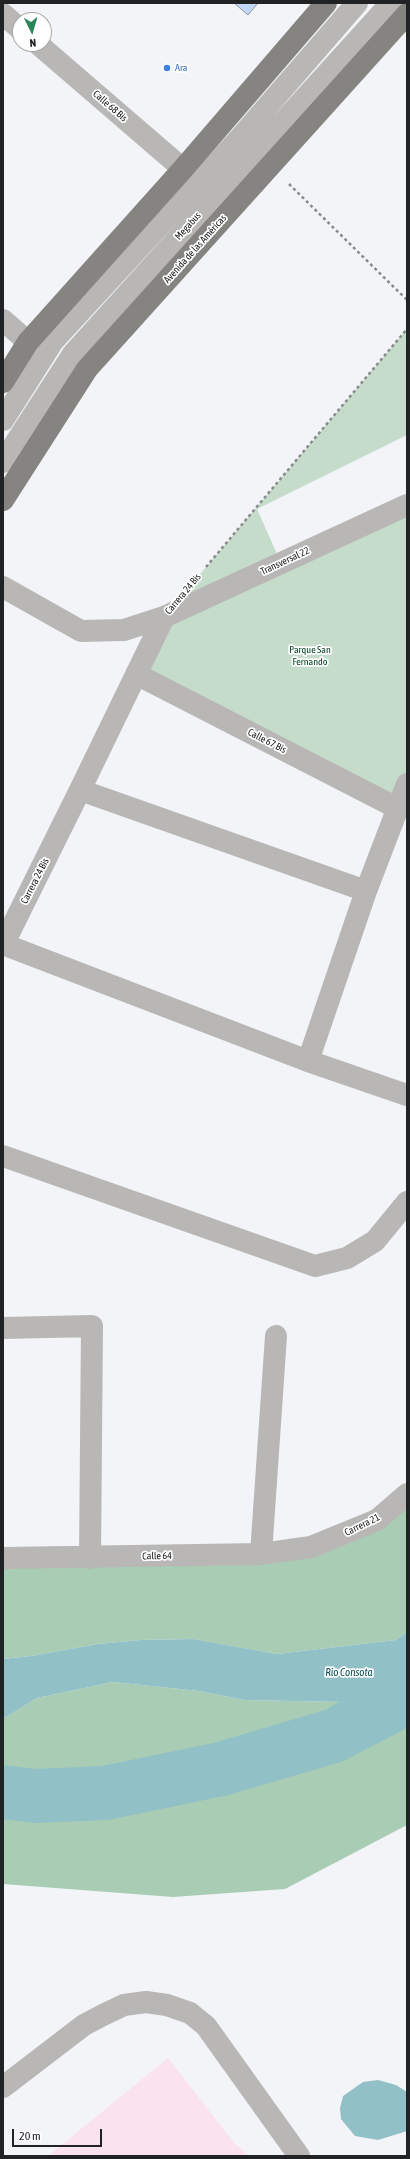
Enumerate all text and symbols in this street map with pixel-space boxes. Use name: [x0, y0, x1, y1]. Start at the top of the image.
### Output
north arrow: [12, 12, 52, 52]
text: N: [29, 37, 37, 49]
place label: Ara: [175, 62, 187, 74]
marker: Ara: [162, 63, 172, 73]
street label: Calle 68 Bis: [90, 88, 130, 124]
street label: Megabus: [172, 210, 204, 242]
street label: Avenida de las Américas: [161, 212, 229, 286]
street label: Transversal 22: [259, 544, 311, 578]
street label: Carrera 24 Bis: [162, 571, 204, 617]
park label: Parque San Fernando: [289, 644, 331, 668]
street label: Calle 67 Bis: [246, 726, 288, 756]
street label: Carrera 24 Bis: [18, 856, 52, 906]
street label: Carrera 21: [342, 1511, 382, 1539]
street label: Calle 64: [142, 1550, 172, 1562]
water label: Rio Consota: [325, 1666, 373, 1680]
scale bar: [14, 2121, 104, 2147]
text: 20 m: [19, 2129, 41, 2143]

